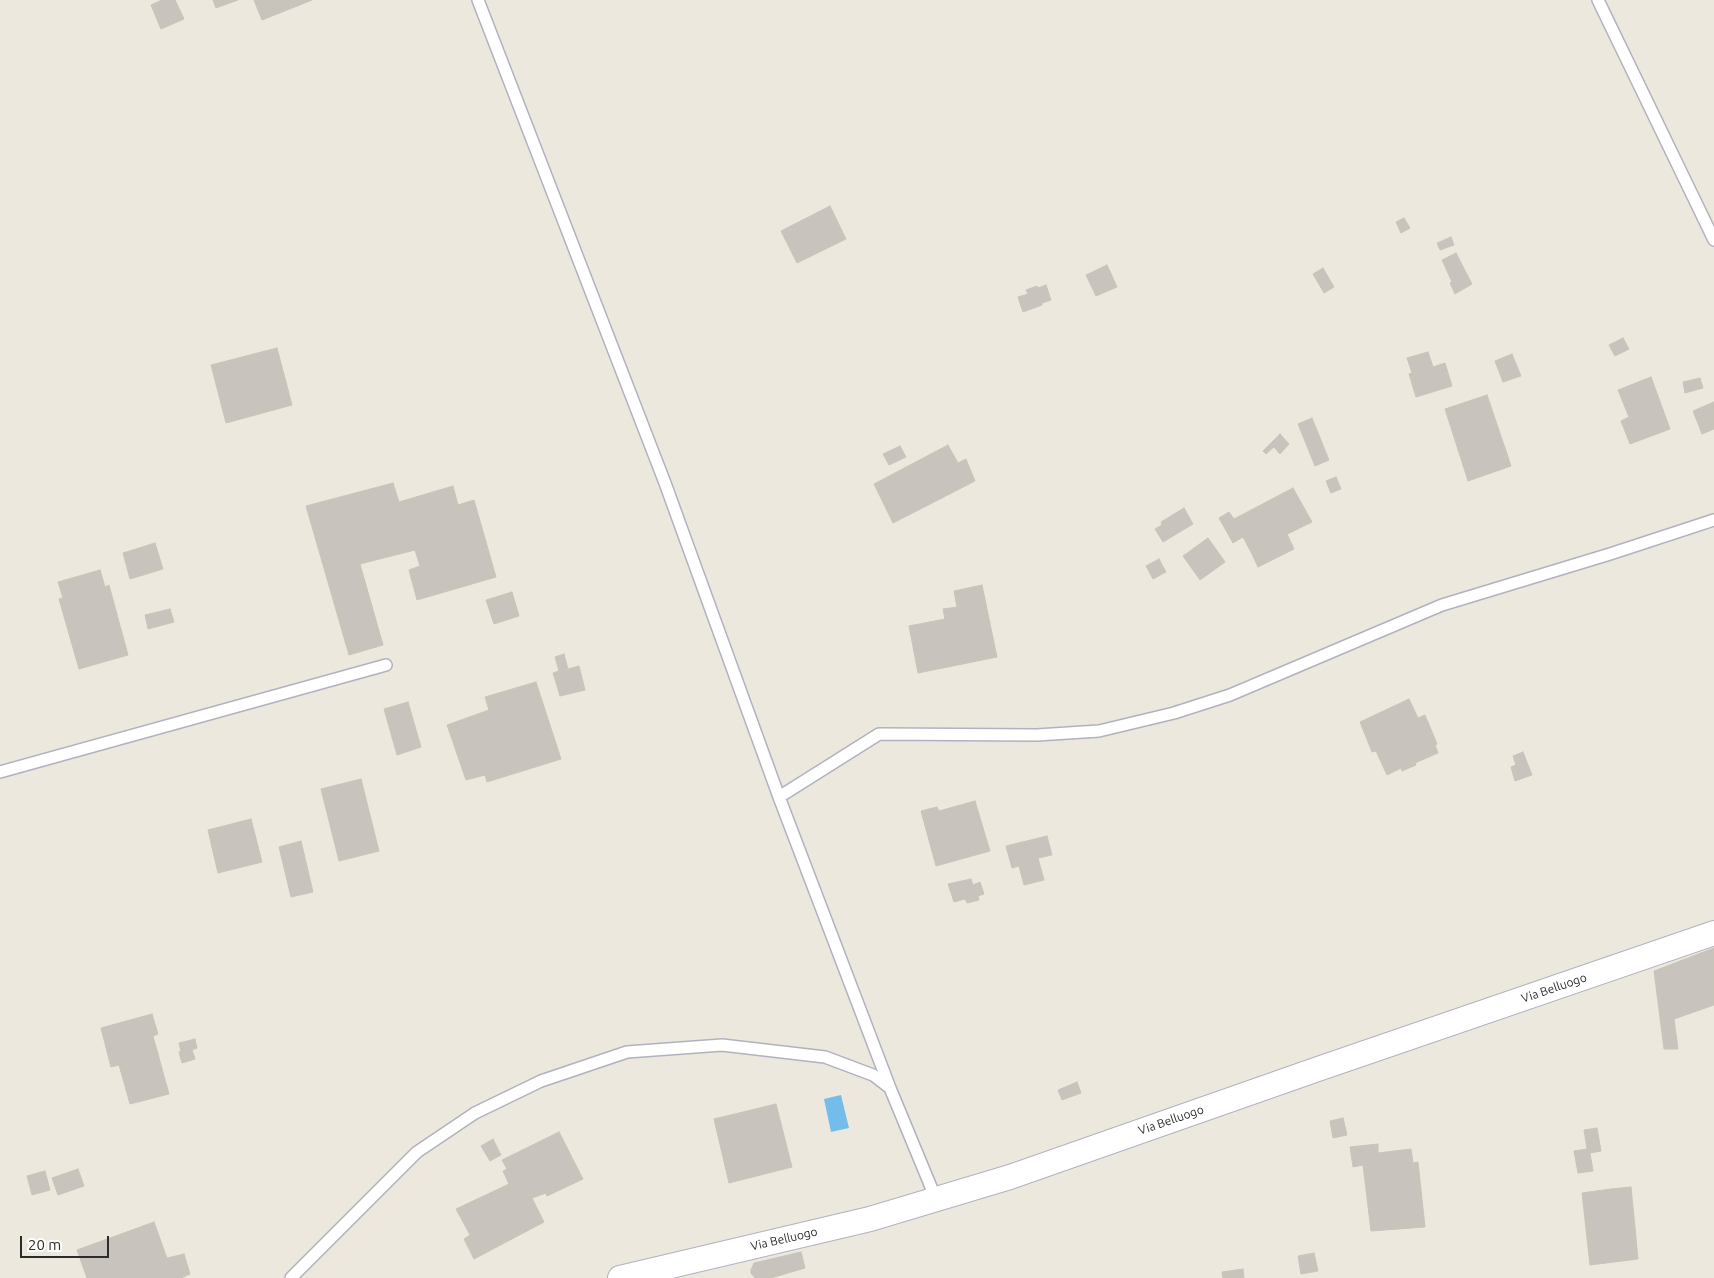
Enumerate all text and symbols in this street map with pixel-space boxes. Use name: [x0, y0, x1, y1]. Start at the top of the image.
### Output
street label: Via Belluogo: [1519, 970, 1589, 1006]
street label: Via Belluogo: [1136, 1102, 1206, 1138]
street label: Via Belluogo: [749, 1224, 819, 1254]
scale bar: [22, 1226, 111, 1258]
text: 20 m: [28, 1236, 61, 1253]

